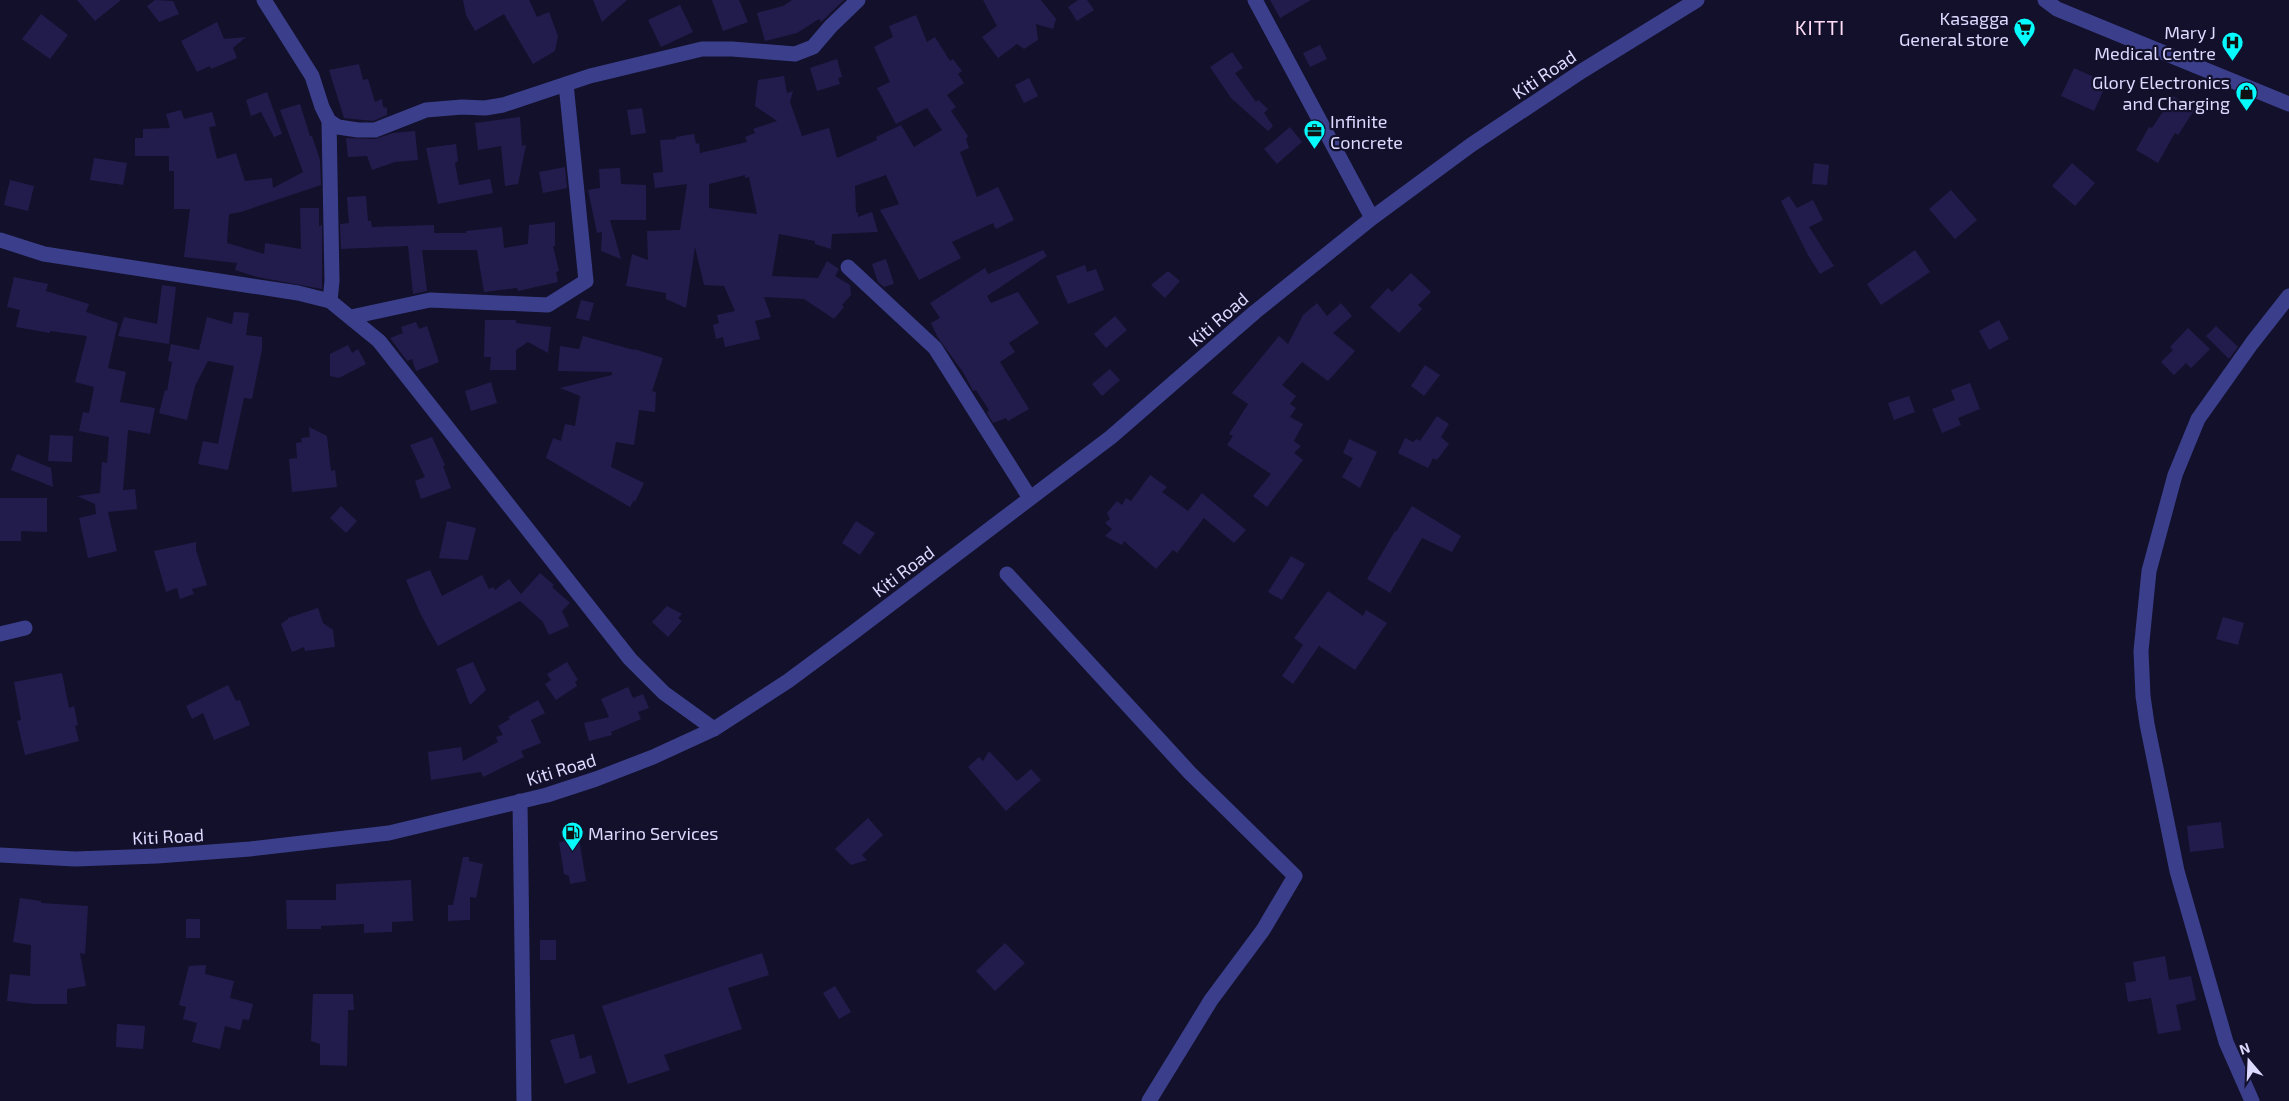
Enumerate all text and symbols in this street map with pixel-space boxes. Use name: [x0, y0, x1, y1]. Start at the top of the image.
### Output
place label: Kasagga General store: [1899, 7, 2009, 50]
district label: KITTI: [1795, 15, 1845, 39]
supermarket icon: Kasagga General store: [2013, 16, 2037, 47]
place label: Mary J Medical Centre: [2094, 21, 2216, 64]
hospital icon: Mary J Medical Centre: [2220, 30, 2244, 61]
street label: Kiti Road: [1508, 45, 1580, 103]
place label: Glory Electronics and Charging: [2092, 71, 2230, 114]
shop icon: Glory Electronics and Charging: [2234, 80, 2258, 111]
place label: Infinite Concrete: [1330, 110, 1403, 153]
office icon: Infinite Concrete: [1302, 119, 1326, 150]
street label: Kiti Road: [1184, 287, 1252, 351]
street label: Kiti Road: [868, 541, 938, 601]
street label: Kiti Road: [523, 748, 599, 790]
fuel station icon: Marino Services: [560, 821, 584, 852]
place label: Marino Services: [588, 822, 719, 844]
street label: Kiti Road: [132, 823, 204, 849]
north arrow: [2224, 1036, 2274, 1086]
text: N: [2237, 1039, 2252, 1058]

